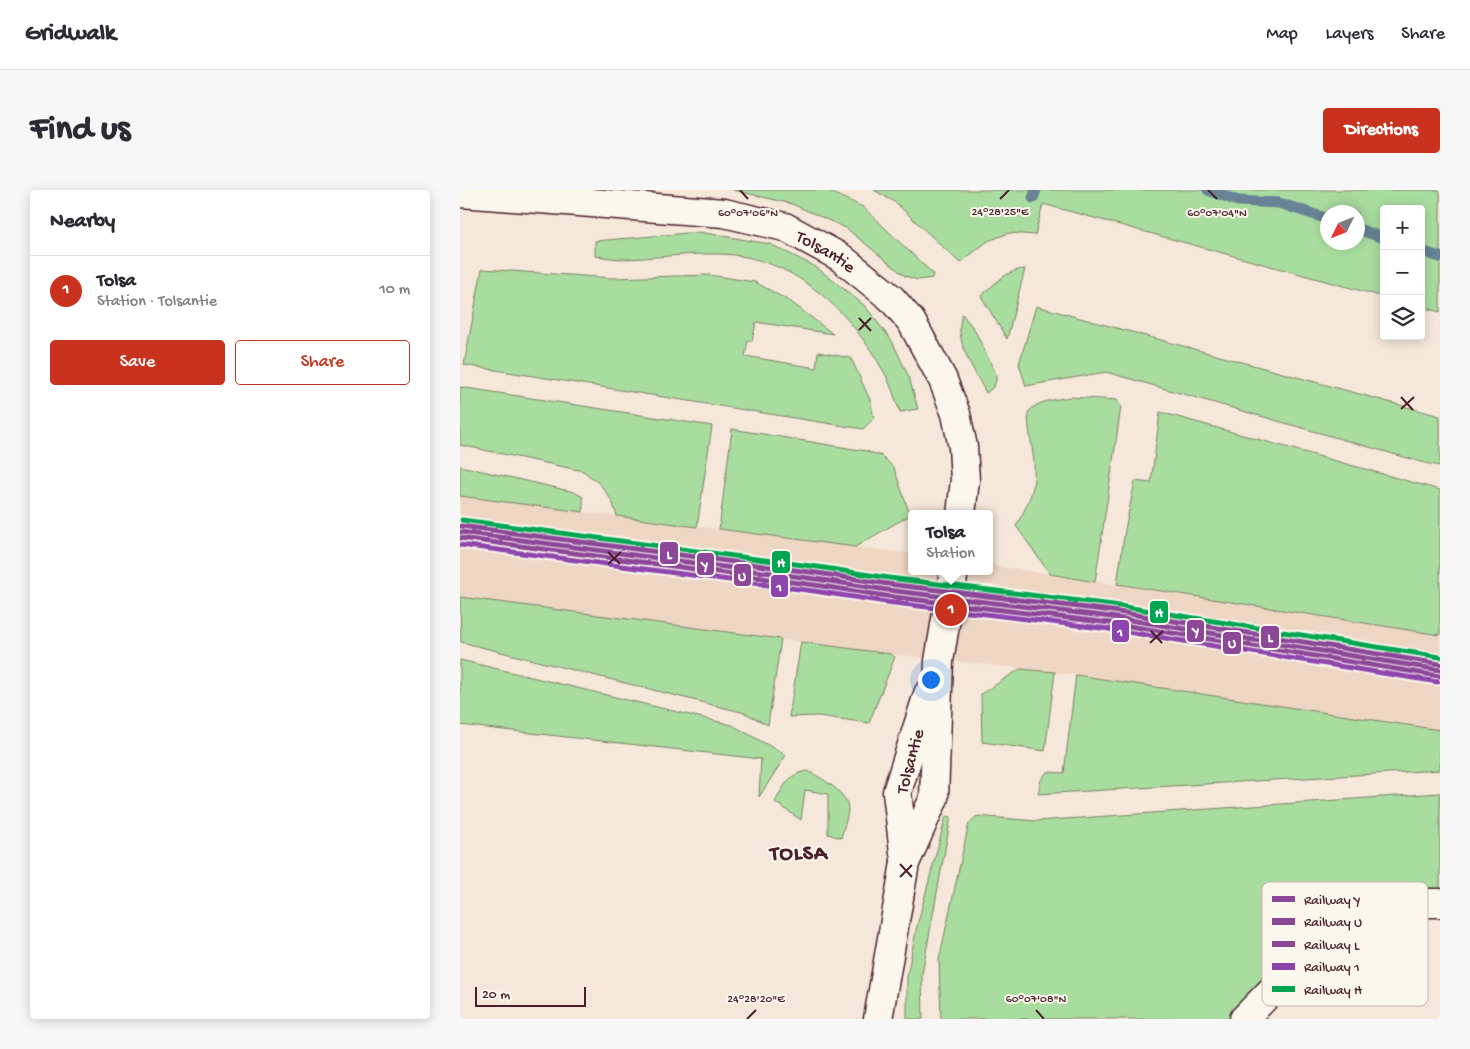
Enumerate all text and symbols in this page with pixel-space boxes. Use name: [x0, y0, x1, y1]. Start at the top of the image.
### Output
text: Gridwalk: [25, 20, 116, 49]
text: Map: [1266, 24, 1298, 45]
text: Layers: [1326, 24, 1373, 45]
text: Share: [1401, 24, 1445, 45]
button: Directions: [1323, 108, 1440, 153]
text: Find us: [30, 110, 130, 151]
north arrow: [1320, 205, 1365, 250]
map controls: [1380, 205, 1425, 340]
button: +: [1380, 205, 1425, 250]
text: 24°28'25"E: [971, 206, 1029, 220]
text: 60°07'06"N: [718, 207, 778, 221]
text: 60°07'04"N: [1187, 207, 1247, 221]
text: Nearby: [50, 210, 115, 235]
street label: Tolsantie: [791, 227, 860, 279]
button: −: [1380, 250, 1425, 295]
text: Tolsa: [97, 270, 136, 293]
text: 1: [63, 281, 69, 300]
text: 10 m: [379, 281, 410, 300]
text: Station · Tolsantie: [97, 293, 217, 312]
button: layers: [1380, 295, 1425, 340]
button: Save: [50, 340, 225, 385]
button: Share: [235, 340, 410, 385]
popup: [908, 510, 993, 575]
text: Tolsa: [926, 522, 965, 545]
line badge: L: [659, 541, 679, 565]
text: Station: [926, 545, 975, 564]
text: L: [666, 547, 672, 564]
line badge: H: [771, 550, 791, 574]
line badge: Y: [696, 552, 715, 576]
text: H: [777, 556, 786, 573]
text: Y: [700, 558, 709, 575]
line badge: U: [733, 563, 752, 587]
text: U: [738, 569, 746, 586]
line badge: 1: [770, 574, 789, 598]
text: 1: [775, 580, 782, 597]
pin: 1: [935, 591, 967, 629]
line badge: H: [1149, 600, 1169, 624]
text: H: [1155, 606, 1164, 623]
line badge: 1: [1111, 619, 1130, 643]
line badge: Y: [1186, 619, 1205, 643]
text: Y: [1191, 624, 1200, 641]
text: 1: [1116, 625, 1123, 642]
line badge: L: [1260, 625, 1280, 649]
text: L: [1267, 630, 1273, 647]
line badge: U: [1222, 631, 1242, 655]
text: U: [1228, 636, 1236, 653]
your location: [918, 667, 944, 693]
street label: Tolsantie: [892, 726, 930, 797]
district label: TOLSA: [768, 842, 829, 868]
legend: [1262, 882, 1428, 1006]
text: Railway Y: [1304, 893, 1361, 910]
text: Railway U: [1304, 915, 1362, 932]
text: Railway L: [1304, 938, 1360, 955]
text: Railway 1: [1304, 960, 1360, 977]
text: Railway H: [1304, 983, 1363, 1000]
scale bar: [475, 984, 586, 1007]
text: 20 m: [482, 987, 510, 1004]
text: 24°28'20"E: [727, 993, 785, 1007]
text: 60°07'08"N: [1006, 993, 1066, 1007]

